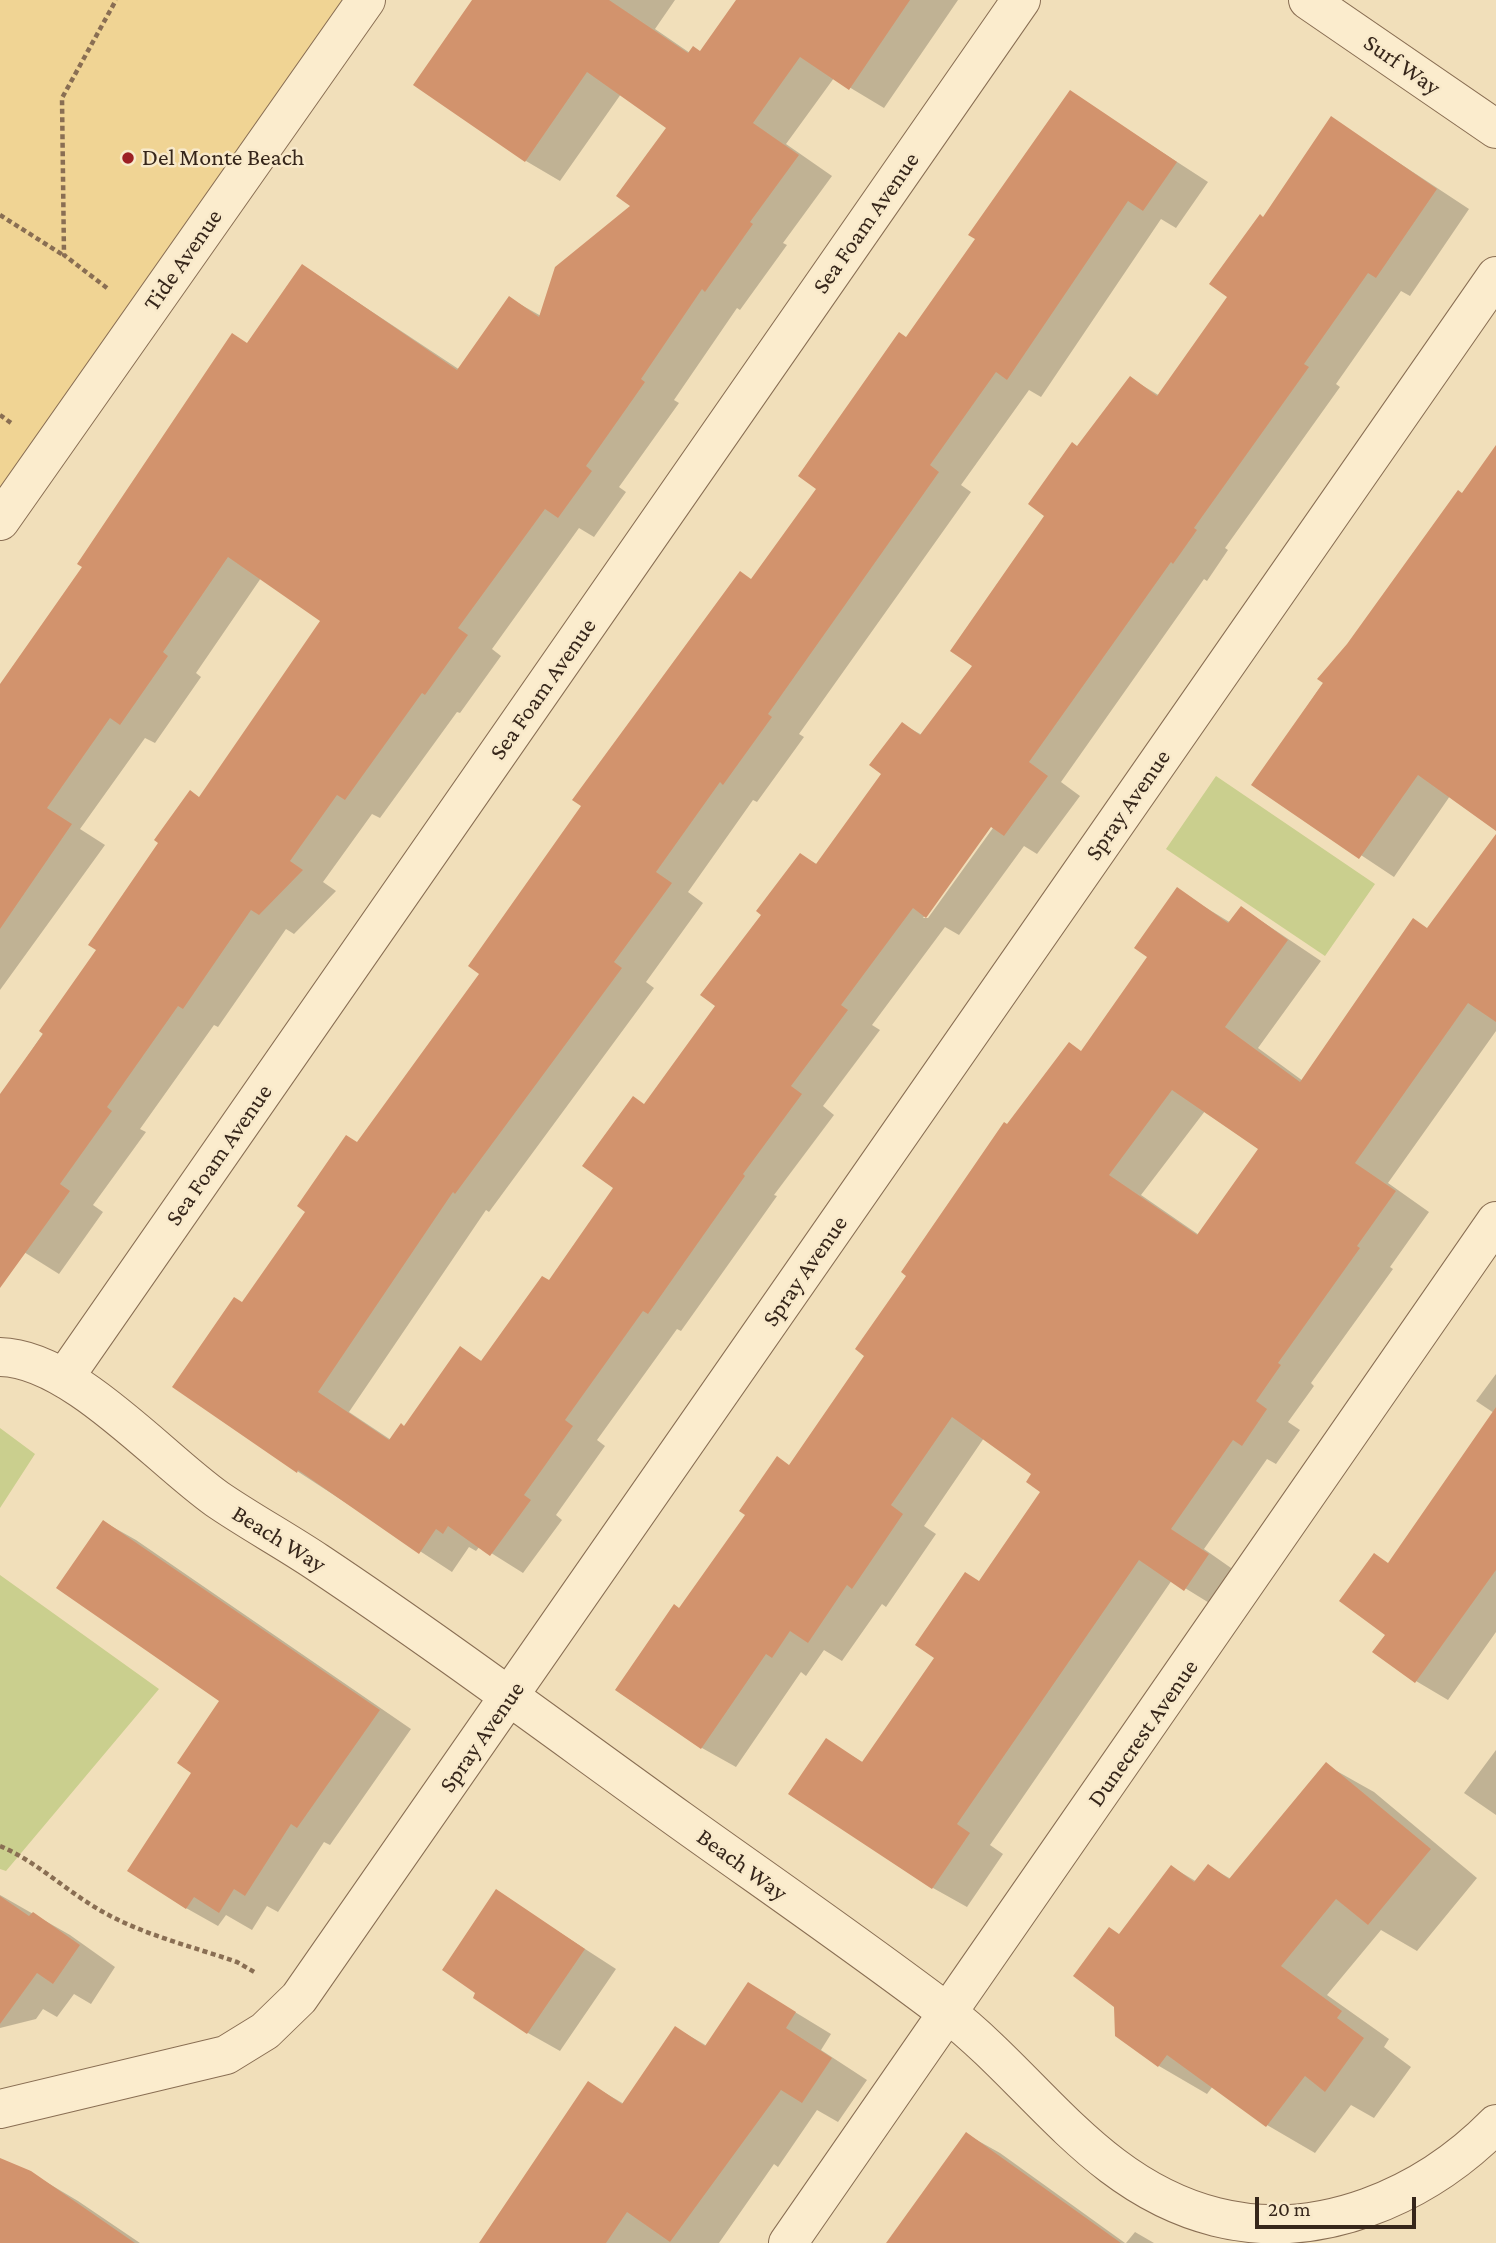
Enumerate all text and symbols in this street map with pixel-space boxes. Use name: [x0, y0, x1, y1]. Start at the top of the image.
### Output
street label: Surf Way: [1358, 28, 1446, 102]
place label: Del Monte Beach: [142, 144, 304, 172]
street label: Sea Foam Avenue: [807, 147, 925, 299]
marker: Del Monte Beach: [120, 150, 136, 166]
street label: Tide Avenue: [137, 204, 229, 316]
street label: Sea Foam Avenue: [484, 613, 602, 765]
street label: Spray Avenue: [1079, 744, 1177, 866]
street label: Sea Foam Avenue: [160, 1079, 278, 1231]
street label: Spray Avenue: [756, 1210, 854, 1332]
street label: Beach Way: [227, 1499, 331, 1579]
street label: Dunecrest Avenue: [1082, 1654, 1204, 1812]
street label: Spray Avenue: [433, 1676, 531, 1798]
street label: Beach Way: [691, 1822, 793, 1908]
scale bar: [1258, 2184, 1419, 2228]
text: 20 m: [1268, 2197, 1311, 2221]

